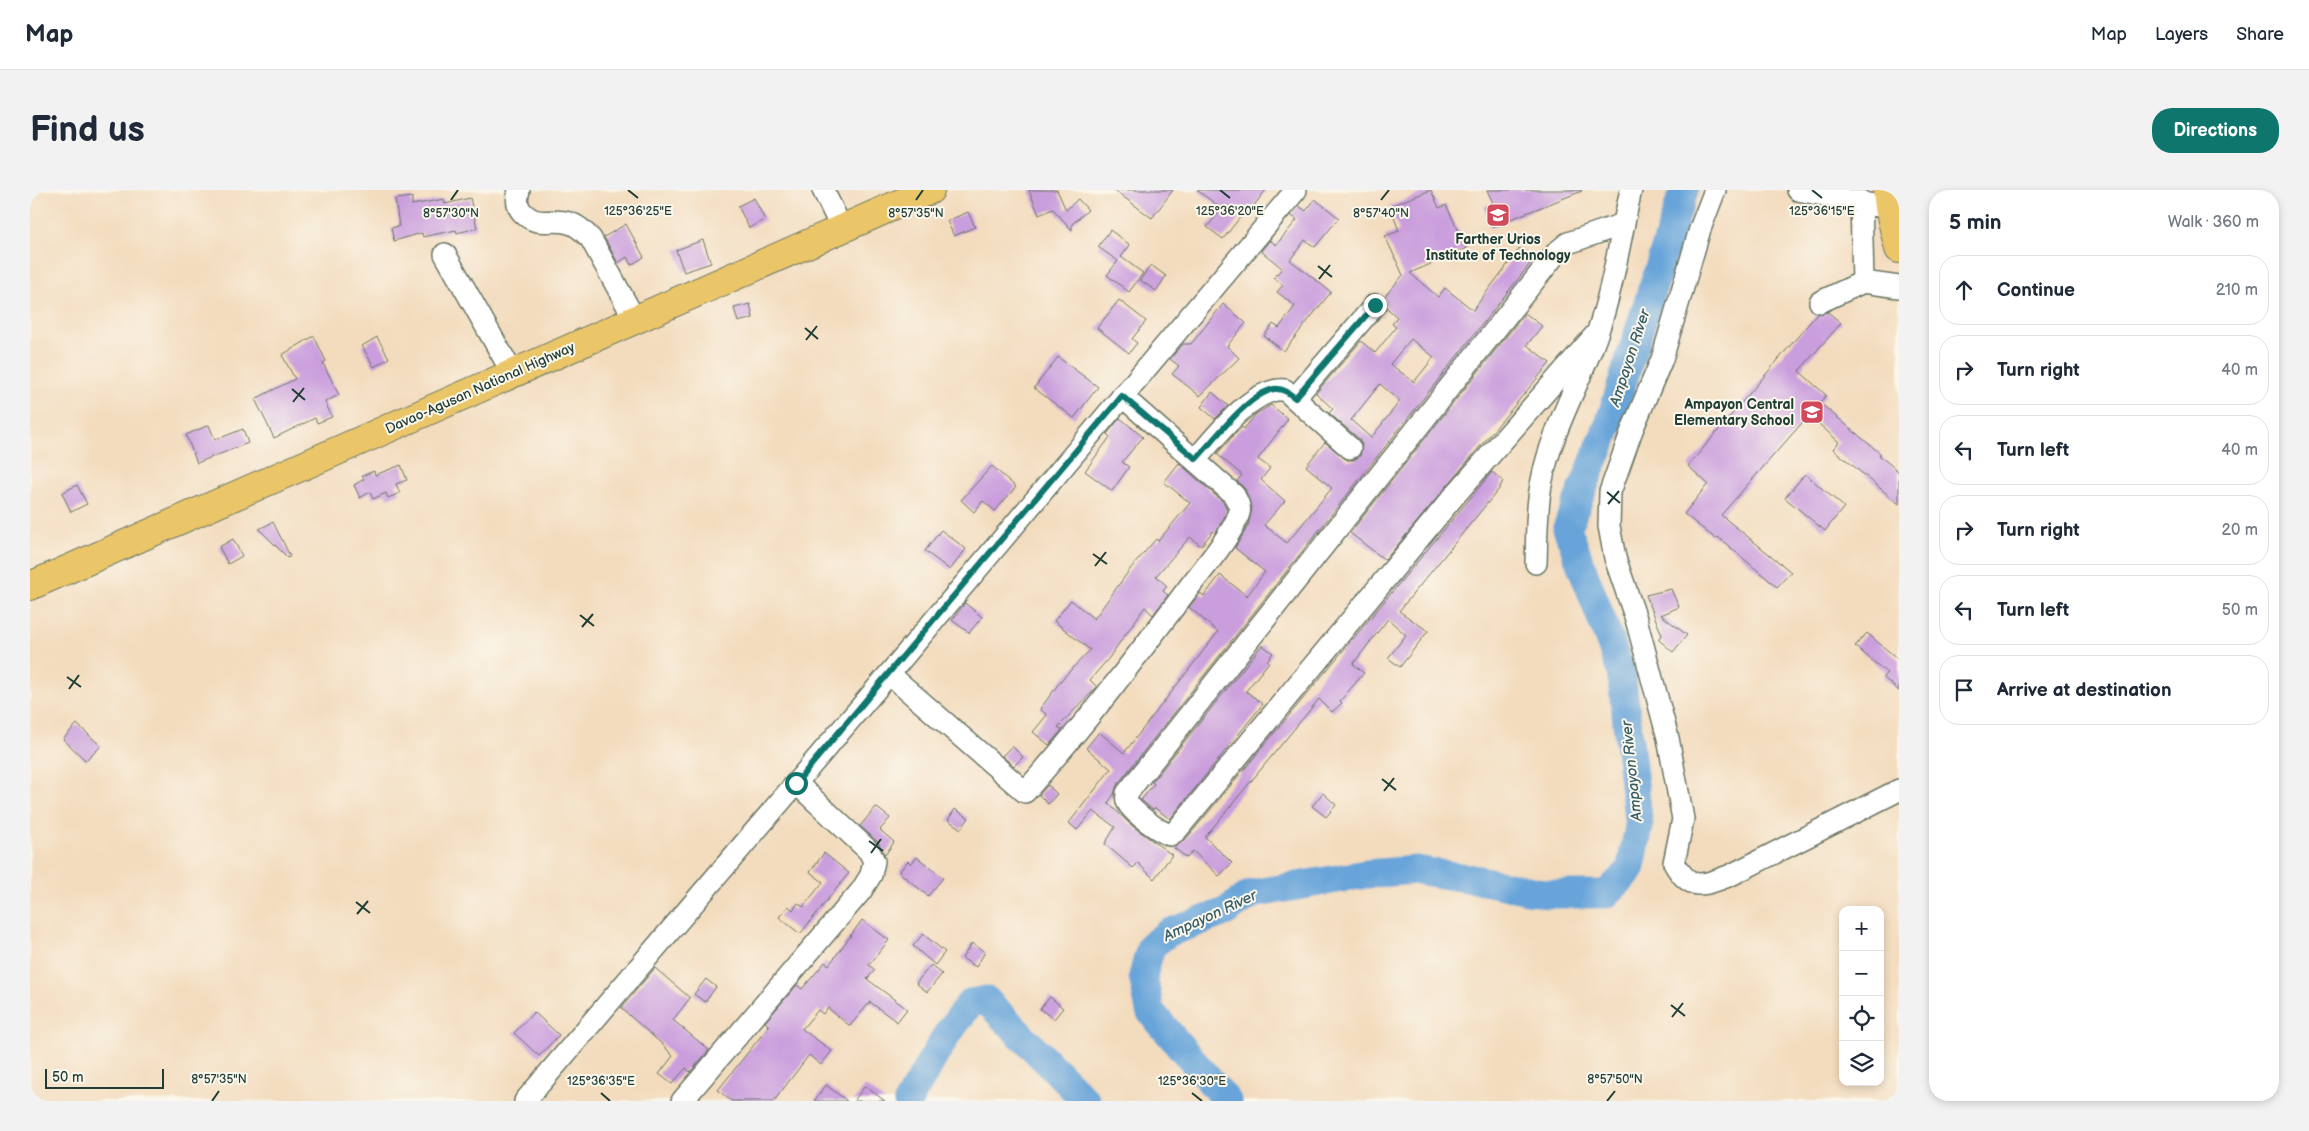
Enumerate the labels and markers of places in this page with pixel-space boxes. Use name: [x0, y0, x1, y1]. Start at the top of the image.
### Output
school or university icon: Farther Urios Institute of Technology: [1485, 202, 1511, 228]
place label: Farther Urios Institute of Technology: [1426, 231, 1571, 264]
place label: Ampayon Central Elementary School: [1674, 396, 1794, 429]
school or university icon: Ampayon Central Elementary School: [1799, 399, 1825, 425]

